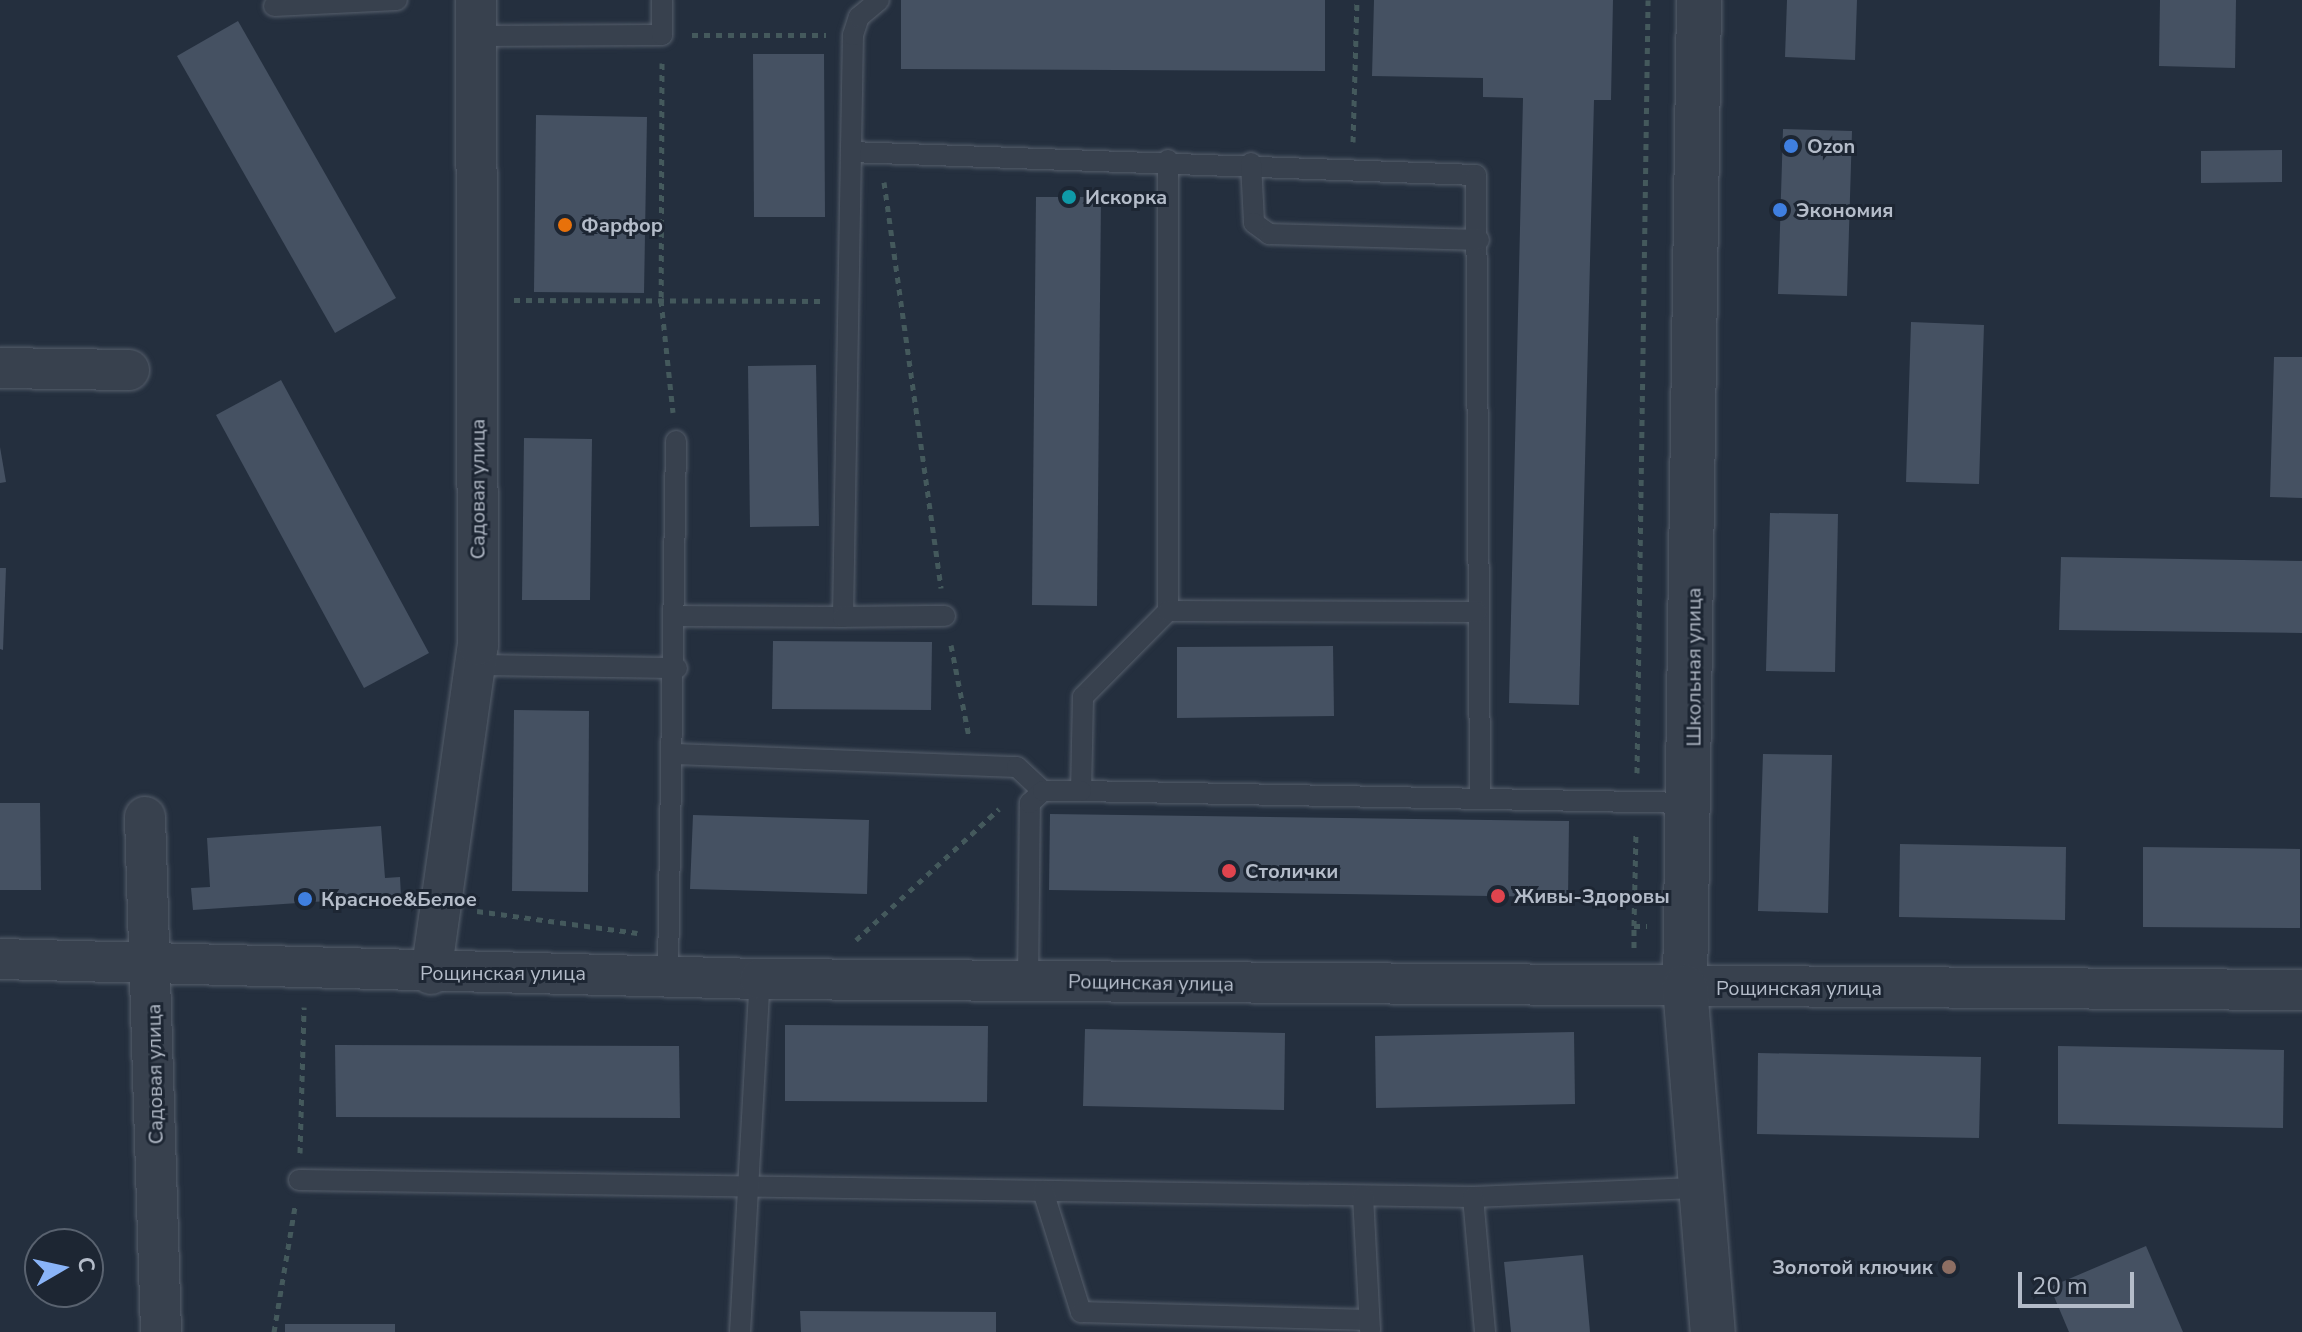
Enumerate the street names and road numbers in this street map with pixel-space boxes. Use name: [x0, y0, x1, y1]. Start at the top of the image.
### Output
street label: Садовая улица: [466, 419, 490, 559]
street label: Школьная улица: [1682, 587, 1706, 747]
street label: Рощинская улица: [420, 961, 586, 985]
street label: Рощинская улица: [1068, 970, 1234, 996]
street label: Рощинская улица: [1716, 976, 1882, 1000]
street label: Садовая улица: [142, 1003, 168, 1145]

